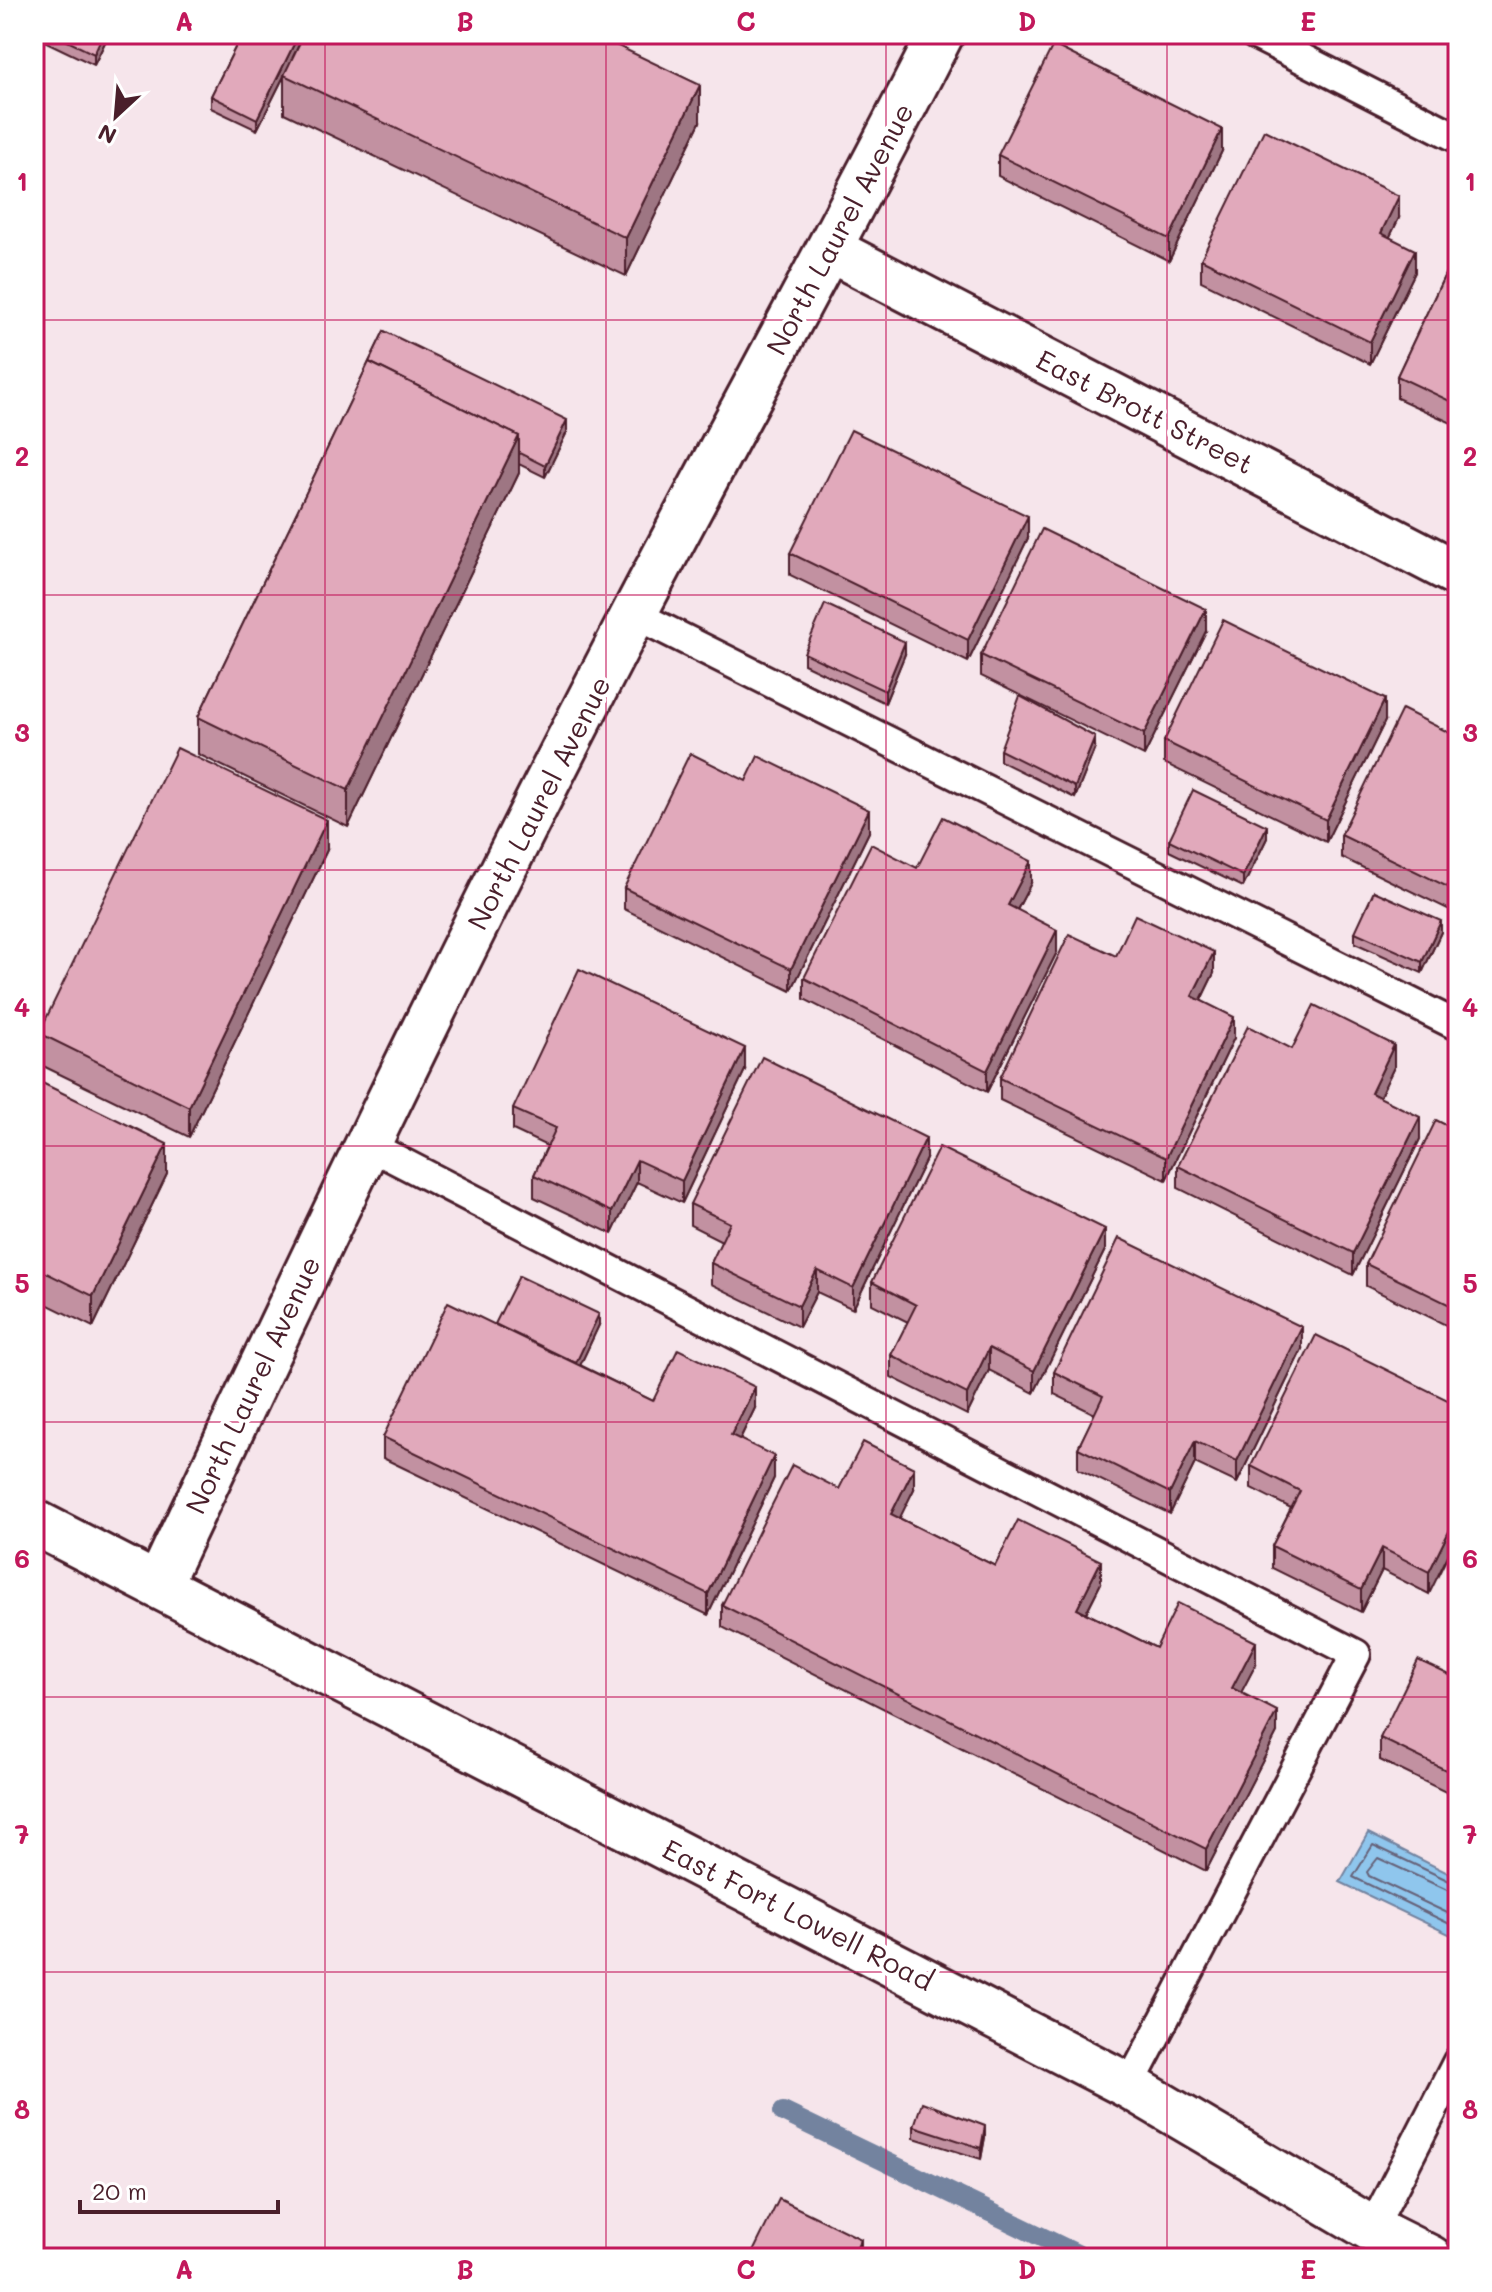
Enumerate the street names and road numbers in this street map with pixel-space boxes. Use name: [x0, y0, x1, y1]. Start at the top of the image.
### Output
street label: North Laurel Avenue: [757, 96, 921, 361]
street label: East Brott Street: [1031, 341, 1260, 481]
street label: North Laurel Avenue: [458, 670, 618, 936]
street label: North Laurel Avenue: [177, 1250, 328, 1519]
street label: East Fort Lowell Road: [657, 1830, 940, 1998]

